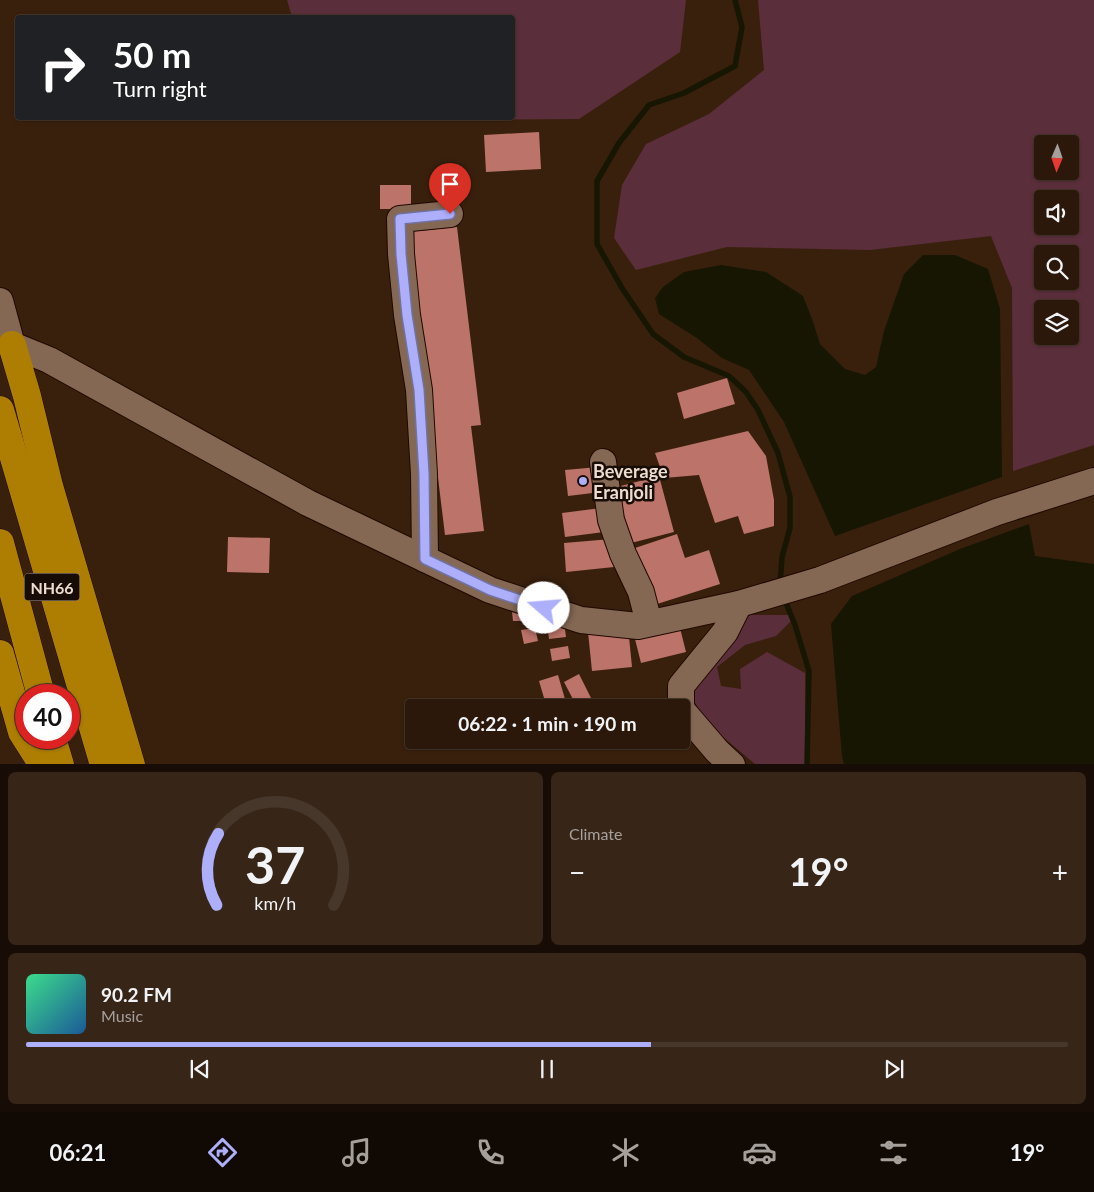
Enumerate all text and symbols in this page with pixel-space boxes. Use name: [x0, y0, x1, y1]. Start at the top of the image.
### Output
text: 50 m: [113, 33, 191, 75]
icon: right: [30, 35, 95, 100]
text: Turn right: [113, 75, 207, 102]
north arrow: [1034, 135, 1079, 180]
map controls: [1034, 135, 1079, 345]
pin: [429, 163, 471, 214]
icon: arrive: [436, 170, 464, 198]
button: sound: [1034, 190, 1079, 235]
button: search: [1034, 245, 1079, 290]
button: layers: [1034, 300, 1079, 345]
place label: Beverage Eranjoli: [593, 460, 668, 503]
marker: Beverage Eranjoli: [577, 475, 589, 487]
road number: NH66: [24, 574, 80, 600]
position arrow: [517, 581, 569, 633]
speed limit sign: 40: [15, 684, 80, 749]
text: 06:22 · 1 min · 190 m: [458, 712, 637, 735]
text: Climate: [569, 824, 622, 843]
text: 37: [245, 833, 306, 895]
text: 19°: [789, 848, 848, 894]
text: −: [569, 855, 585, 889]
text: +: [1052, 855, 1068, 889]
text: km/h: [255, 892, 296, 914]
text: 90.2 FM: [101, 983, 172, 1006]
text: Music: [101, 1006, 143, 1025]
icon: previous: [186, 1055, 214, 1083]
icon: pause: [533, 1055, 561, 1083]
icon: next: [880, 1055, 908, 1083]
icon: directions: [205, 1135, 240, 1170]
icon: music: [339, 1135, 374, 1170]
icon: phone: [473, 1135, 508, 1170]
icon: climate: [608, 1135, 643, 1170]
icon: car: [742, 1135, 777, 1170]
icon: filters: [876, 1135, 911, 1170]
text: 06:21: [50, 1139, 106, 1166]
text: 19°: [1010, 1139, 1044, 1166]

